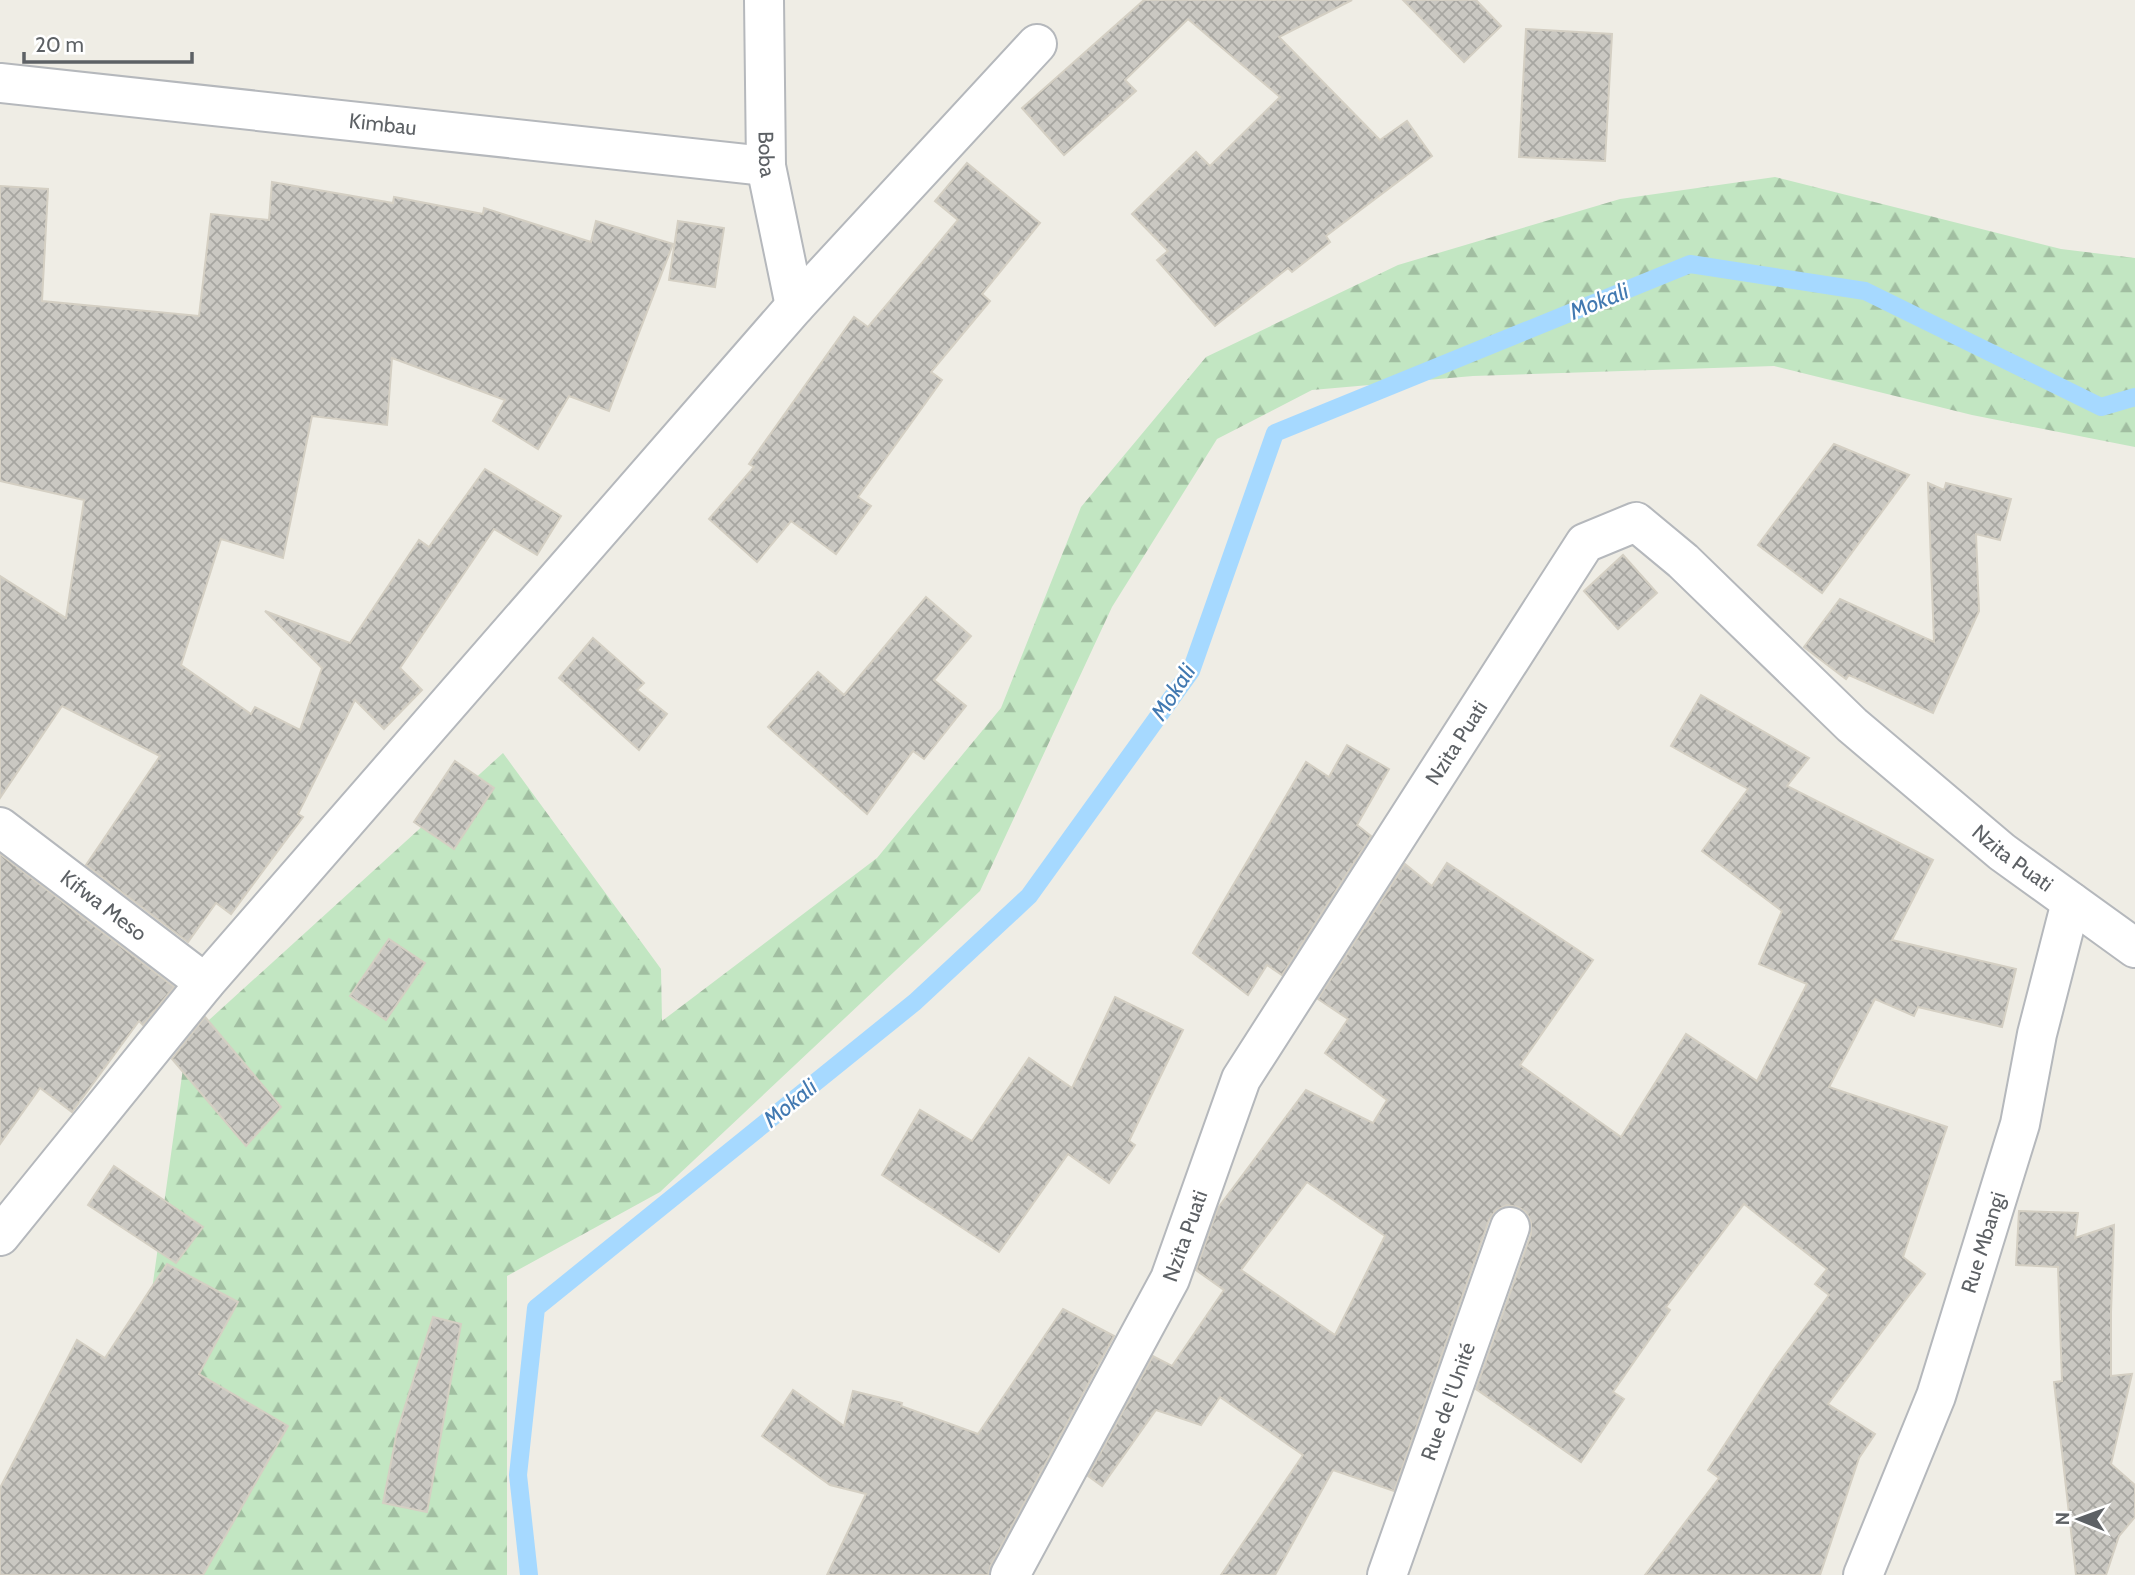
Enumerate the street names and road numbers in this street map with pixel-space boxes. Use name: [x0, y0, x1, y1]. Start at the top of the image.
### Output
street label: Kimbau: [348, 108, 418, 140]
street label: Boba: [754, 131, 781, 179]
street label: Nzita Puati: [1420, 696, 1492, 789]
street label: Nzita Puati: [1967, 819, 2058, 897]
street label: Kifwa Meso: [56, 865, 152, 946]
street label: Nzita Puati: [1157, 1187, 1212, 1285]
street label: Rue Mbangi: [1956, 1189, 2010, 1296]
street label: Rue de l'Unité: [1416, 1339, 1480, 1464]

